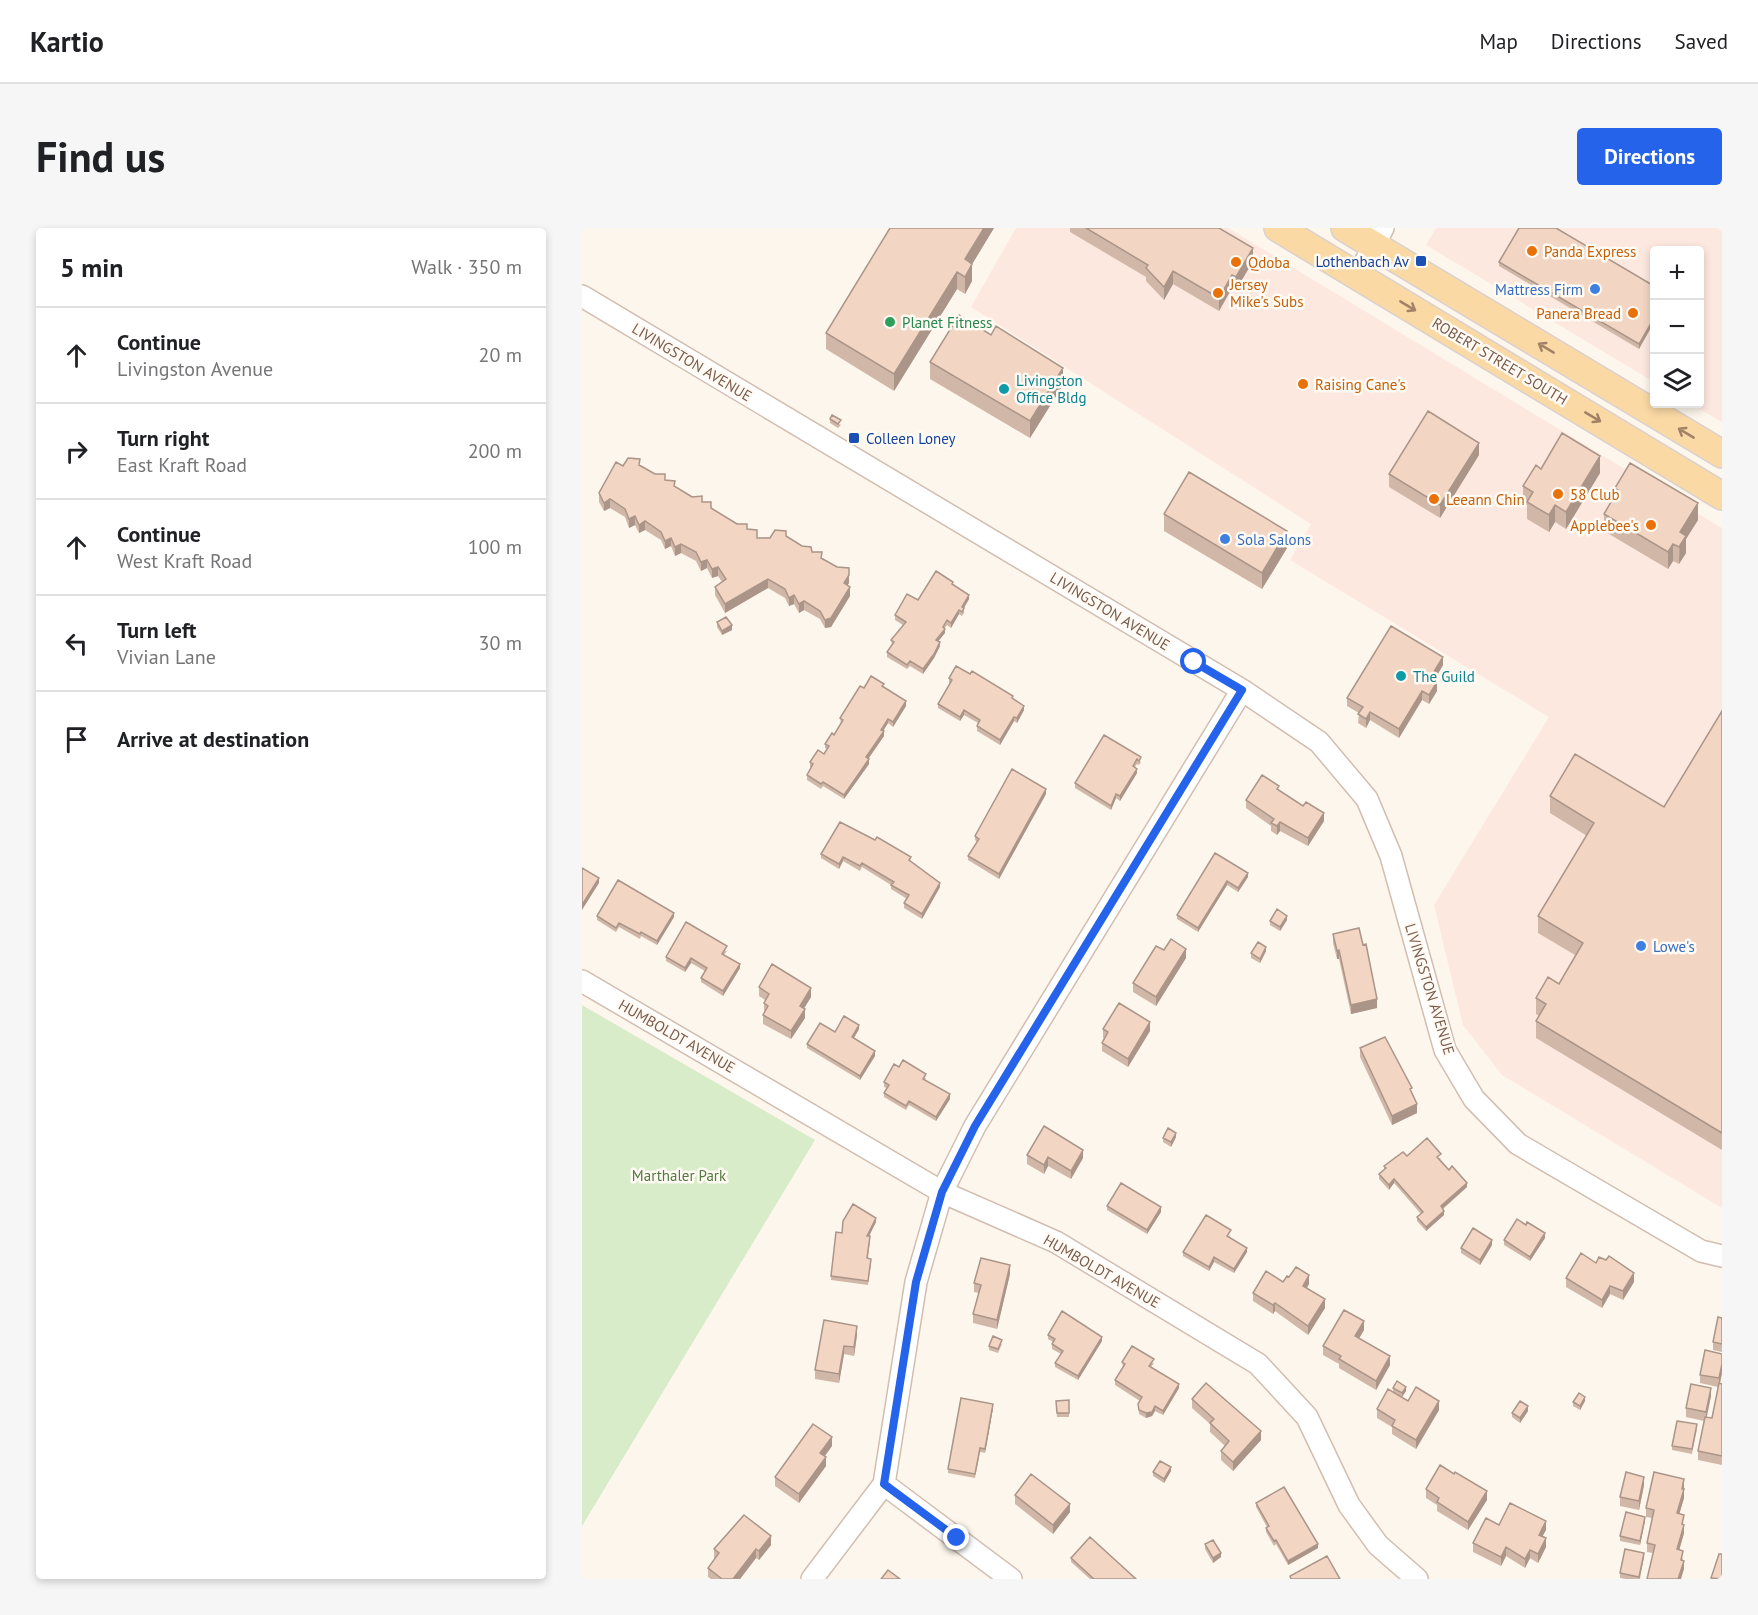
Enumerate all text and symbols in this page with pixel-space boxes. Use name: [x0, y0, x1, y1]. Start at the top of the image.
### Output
text: Kartio: [30, 23, 104, 60]
text: Map: [1479, 28, 1518, 55]
text: Directions: [1551, 28, 1642, 55]
text: Saved: [1675, 28, 1728, 55]
button: Directions: [1577, 128, 1722, 185]
text: Find us: [36, 129, 165, 184]
place label: Panda Express: [1544, 242, 1636, 261]
marker: Panda Express: [1525, 244, 1539, 258]
map controls: [1650, 246, 1704, 408]
button: +: [1650, 246, 1704, 300]
text: 5 min: [60, 251, 123, 284]
place label: Lothenbach Av: [1315, 252, 1410, 271]
place label: Qdoba: [1248, 253, 1290, 272]
text: Walk · 350 m: [411, 254, 522, 280]
marker: Lothenbach Av: [1414, 254, 1428, 268]
marker: Qdoba: [1229, 255, 1243, 269]
place label: Jersey Mike's Subs: [1229, 275, 1303, 311]
place label: Mattress Firm: [1495, 280, 1583, 299]
marker: Mattress Firm: [1588, 282, 1602, 296]
marker: Jersey Mike's Subs: [1211, 286, 1225, 300]
one-way arrow: [1399, 300, 1416, 312]
button: −: [1650, 300, 1704, 354]
place label: Panera Bread: [1536, 304, 1621, 323]
marker: Panera Bread: [1626, 306, 1640, 320]
place label: Planet Fitness: [902, 313, 992, 332]
street label: ROBERT STREET SOUTH: [1429, 313, 1571, 409]
marker: Planet Fitness: [883, 315, 897, 329]
street label: LIVINGSTON AVENUE: [629, 319, 755, 405]
text: Continue: [117, 328, 201, 356]
icon: ahead: [60, 339, 93, 372]
text: 20 m: [479, 342, 522, 368]
one-way arrow: [1538, 342, 1555, 354]
button: layers: [1650, 354, 1704, 408]
text: Livingston Avenue: [117, 356, 273, 382]
place label: Livingston Office Bldg: [1016, 371, 1086, 407]
place label: Raising Cane's: [1315, 375, 1406, 394]
marker: Raising Cane's: [1296, 377, 1310, 391]
marker: Livingston Office Bldg: [997, 382, 1011, 396]
one-way arrow: [1584, 412, 1601, 424]
text: Turn right: [117, 424, 209, 452]
one-way arrow: [1678, 426, 1695, 438]
place label: Colleen Loney: [866, 429, 956, 448]
marker: Colleen Loney: [847, 431, 861, 445]
icon: right: [60, 435, 93, 468]
text: 200 m: [468, 438, 522, 464]
text: East Kraft Road: [117, 452, 247, 478]
place label: 58 Club: [1570, 485, 1620, 504]
marker: 58 Club: [1551, 487, 1565, 501]
place label: Leeann Chin: [1446, 490, 1525, 509]
marker: Leeann Chin: [1427, 492, 1441, 506]
place label: Applebee's: [1570, 516, 1639, 535]
marker: Applebee's: [1644, 518, 1658, 532]
text: Continue: [117, 520, 201, 548]
place label: Sola Salons: [1237, 530, 1311, 549]
icon: ahead: [60, 531, 93, 564]
marker: Sola Salons: [1218, 532, 1232, 546]
text: 100 m: [468, 534, 522, 560]
text: West Kraft Road: [117, 548, 252, 574]
street label: LIVINGSTON AVENUE: [1047, 568, 1173, 654]
text: Turn left: [117, 616, 197, 644]
icon: left: [60, 627, 93, 660]
text: 30 m: [479, 630, 522, 656]
text: Vivian Lane: [117, 644, 216, 670]
route start: [1180, 648, 1206, 674]
place label: The Guild: [1413, 667, 1475, 686]
marker: The Guild: [1394, 669, 1408, 683]
icon: arrive: [60, 723, 93, 756]
text: Arrive at destination: [117, 725, 309, 753]
street label: LIVINGSTON AVENUE: [1401, 921, 1459, 1057]
place label: Lowe's: [1653, 937, 1695, 956]
marker: Lowe's: [1634, 939, 1648, 953]
street label: HUMBOLDT AVENUE: [615, 995, 739, 1077]
park label: Marthaler Park: [632, 1166, 727, 1185]
street label: HUMBOLDT AVENUE: [1040, 1230, 1164, 1312]
route end: [943, 1524, 969, 1550]

